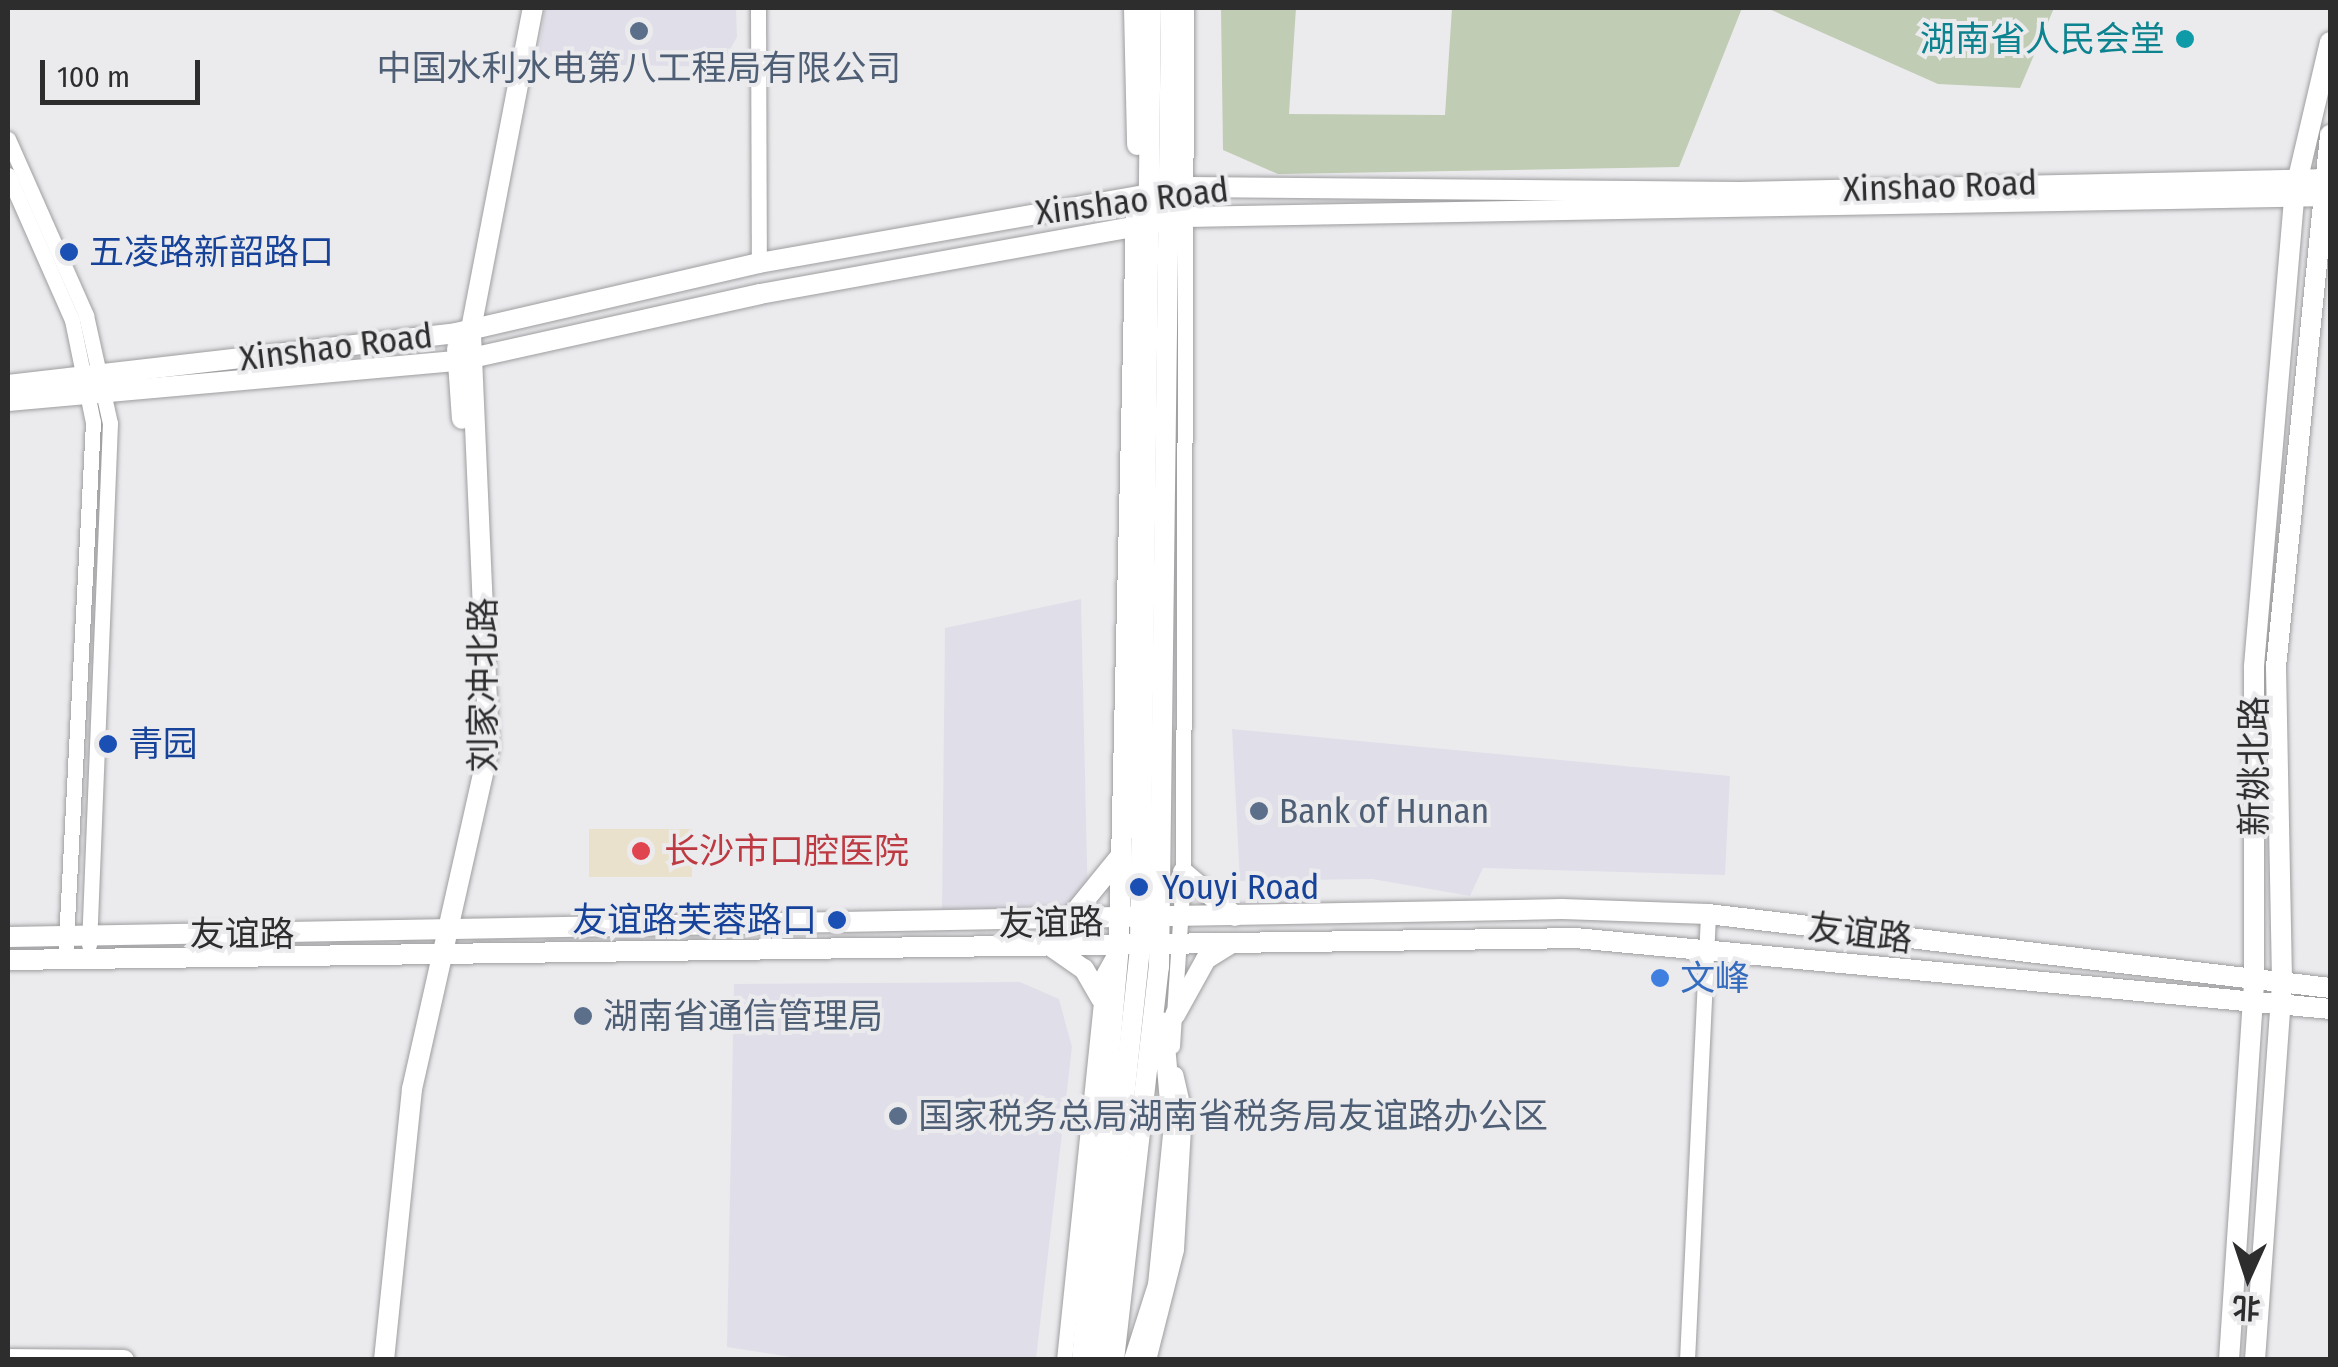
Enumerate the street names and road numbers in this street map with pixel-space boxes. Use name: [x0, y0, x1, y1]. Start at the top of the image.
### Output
street label: Xinshao Road: [1842, 162, 2038, 210]
street label: Xinshao Road: [1033, 168, 1231, 234]
street label: Xinshao Road: [237, 314, 435, 380]
street label: 刘家冲北路: [462, 598, 504, 772]
street label: 新姚北路: [2233, 696, 2275, 836]
street label: 友谊路: [998, 901, 1104, 945]
street label: 友谊路: [1805, 906, 1915, 960]
street label: 友谊路: [190, 913, 294, 955]

